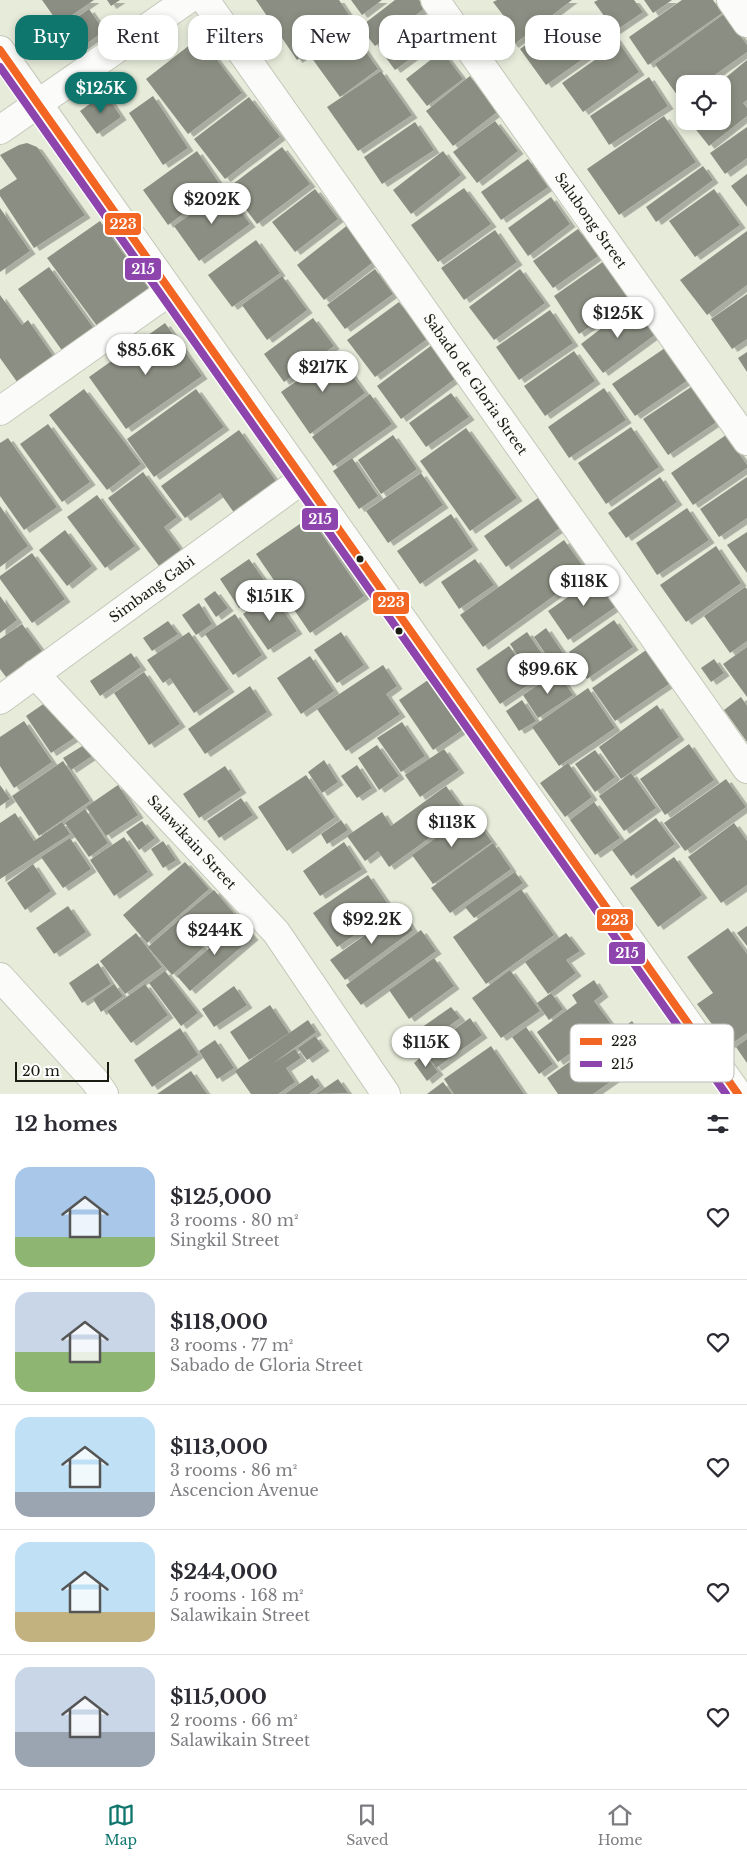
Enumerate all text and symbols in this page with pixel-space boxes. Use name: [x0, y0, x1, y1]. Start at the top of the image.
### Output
chip: Buy: [15, 15, 88, 60]
chip: Rent: [98, 15, 178, 60]
chip: Filters: [188, 15, 282, 60]
chip: New: [292, 15, 369, 60]
chip: Apartment: [379, 15, 515, 60]
chip: House: [525, 15, 620, 60]
pin: $125K: [66, 72, 136, 114]
map controls: [676, 75, 731, 130]
button: locate: [676, 75, 731, 130]
text: $125K: [76, 78, 126, 98]
street label: Salubong Street: [551, 169, 631, 272]
pin: $202K: [177, 182, 247, 225]
text: $202K: [184, 189, 240, 209]
line badge: 223: [104, 212, 142, 236]
text: 223: [109, 215, 137, 233]
line badge: 215: [124, 257, 162, 281]
text: 215: [131, 260, 155, 278]
pin: $125K: [583, 296, 653, 339]
text: $125K: [593, 303, 643, 323]
street label: Sabado de Gloria Street: [420, 310, 532, 459]
pin: $85.6K: [105, 334, 187, 376]
text: $85.6K: [117, 340, 175, 360]
pin: $217K: [288, 350, 358, 393]
text: $217K: [298, 357, 348, 377]
line badge: 215: [301, 507, 339, 531]
text: 215: [308, 510, 332, 528]
street label: Simbang Gabi: [106, 552, 198, 626]
unlabelled marker: [355, 554, 365, 564]
pin: $118K: [549, 564, 619, 607]
text: $118K: [560, 571, 608, 591]
pin: $151K: [235, 580, 305, 622]
text: $151K: [247, 586, 293, 606]
line badge: 223: [372, 591, 410, 615]
text: 223: [377, 593, 405, 611]
unlabelled marker: [394, 626, 404, 636]
pin: $99.6K: [507, 652, 589, 695]
text: $99.6K: [518, 659, 578, 679]
street label: Salawikain Street: [144, 791, 241, 894]
pin: $113K: [417, 806, 487, 848]
text: $113K: [428, 812, 476, 832]
pin: $92.2K: [331, 902, 413, 945]
line badge: 223: [596, 908, 634, 932]
text: $92.2K: [342, 909, 402, 929]
text: 223: [601, 911, 629, 929]
pin: $244K: [180, 914, 250, 956]
text: $244K: [187, 920, 243, 940]
line badge: 215: [608, 941, 646, 965]
text: 215: [615, 944, 639, 962]
legend: [570, 1024, 734, 1082]
pin: $115K: [391, 1026, 461, 1068]
text: $115K: [403, 1032, 449, 1052]
text: 223: [611, 1032, 637, 1050]
text: 215: [611, 1055, 634, 1073]
scale bar: [15, 1059, 109, 1082]
text: 20 m: [22, 1062, 60, 1080]
icon: filters: [704, 1110, 732, 1138]
text: 12 homes: [15, 1111, 118, 1137]
text: $125,000: [170, 1184, 272, 1210]
icon: home: [55, 1187, 115, 1247]
icon: heart: [704, 1203, 732, 1231]
text: 3 rooms · 80 m²: [170, 1210, 298, 1230]
text: Singkil Street: [170, 1230, 280, 1250]
text: $118,000: [170, 1309, 268, 1335]
icon: home: [55, 1312, 115, 1372]
icon: heart: [704, 1328, 732, 1356]
text: 3 rooms · 77 m²: [170, 1335, 293, 1355]
text: Sabado de Gloria Street: [170, 1355, 363, 1375]
text: $113,000: [170, 1434, 268, 1460]
icon: home: [55, 1437, 115, 1497]
icon: heart: [704, 1453, 732, 1481]
text: 3 rooms · 86 m²: [170, 1460, 297, 1480]
text: Ascencion Avenue: [170, 1480, 319, 1500]
text: $244,000: [170, 1559, 278, 1585]
icon: home: [55, 1562, 115, 1622]
icon: heart: [704, 1578, 732, 1606]
text: 5 rooms · 168 m²: [170, 1585, 304, 1605]
text: Salawikain Street: [170, 1605, 310, 1625]
text: $115,000: [170, 1684, 267, 1710]
icon: home: [55, 1687, 115, 1747]
icon: heart: [704, 1703, 732, 1731]
text: 2 rooms · 66 m²: [170, 1710, 298, 1730]
text: Salawikain Street: [170, 1730, 310, 1750]
tab: Map: [105, 1801, 137, 1849]
tab: Saved: [346, 1801, 388, 1849]
tab: Home: [598, 1801, 642, 1849]

